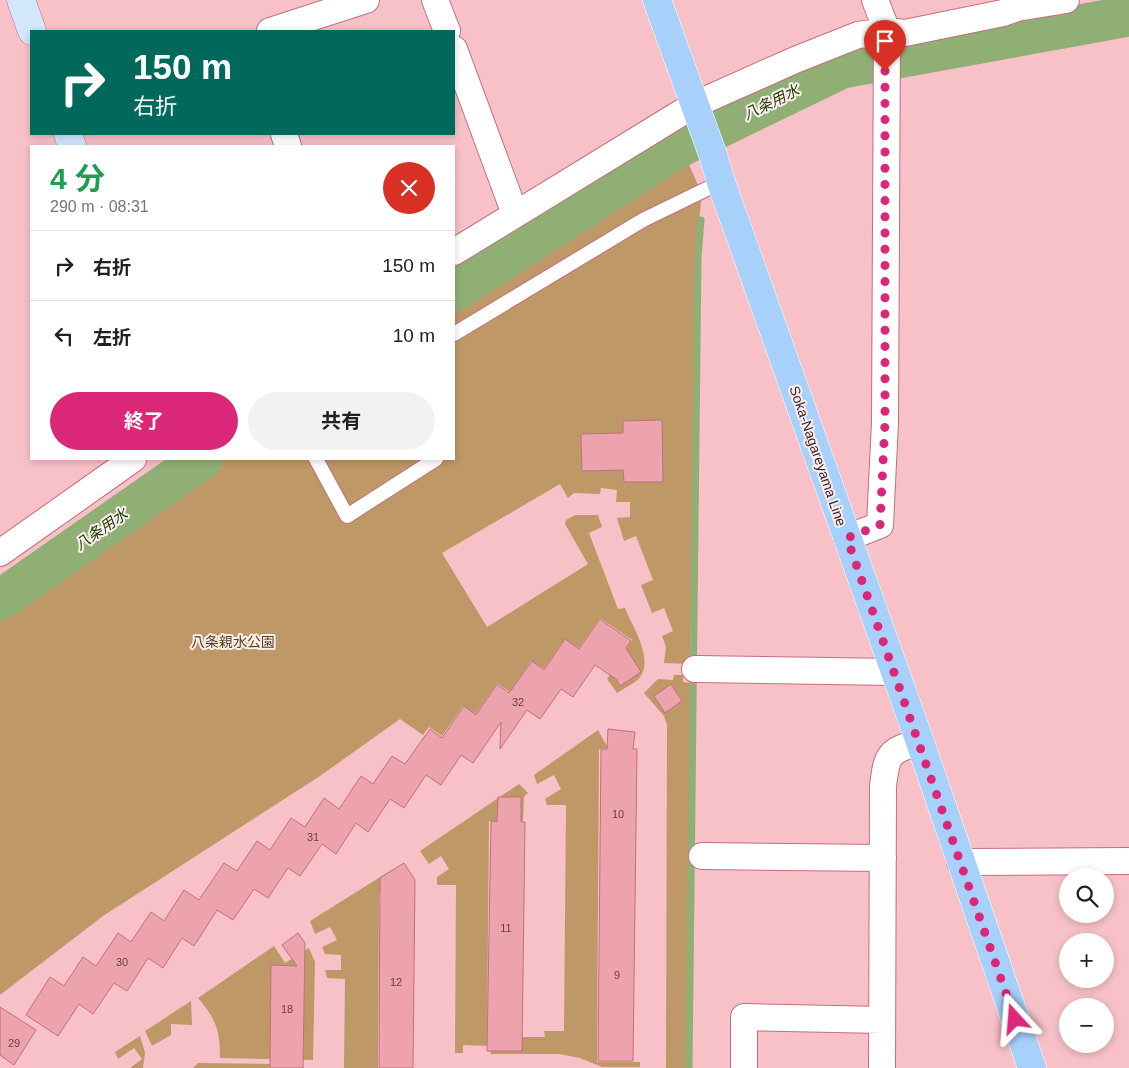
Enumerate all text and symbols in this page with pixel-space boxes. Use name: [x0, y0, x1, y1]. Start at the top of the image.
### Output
pin: [864, 20, 906, 71]
icon: arrive: [871, 27, 899, 55]
text: 150 m: [133, 47, 232, 86]
icon: right: [50, 50, 115, 115]
water label: 八条用水: [740, 80, 803, 123]
text: 右折: [133, 94, 177, 119]
text: 4 分: [50, 162, 105, 195]
button: close: [383, 162, 435, 214]
text: 290 m · 08:31: [50, 198, 149, 215]
icon: right: [50, 252, 78, 280]
text: 150 m: [382, 255, 435, 276]
text: 右折: [93, 257, 131, 278]
icon: left: [50, 322, 78, 350]
text: 10 m: [393, 325, 435, 346]
text: 左折: [93, 327, 131, 348]
street label: Soka-Nagareyama Line: [786, 384, 850, 528]
button: 終了: [50, 392, 238, 450]
button: 共有: [248, 392, 435, 450]
water label: 八条用水: [72, 504, 132, 553]
park label: 八条親水公園: [191, 634, 275, 650]
house number: 32: [512, 696, 524, 708]
house number: 10: [612, 808, 624, 820]
house number: 31: [307, 831, 319, 843]
map controls: [1059, 868, 1114, 1053]
button: search: [1059, 868, 1114, 923]
house number: 11: [500, 922, 512, 934]
button: +: [1059, 933, 1114, 988]
house number: 30: [116, 956, 128, 968]
house number: 9: [614, 969, 620, 981]
house number: 12: [390, 976, 402, 988]
position arrow: [988, 992, 1040, 1044]
button: −: [1059, 998, 1114, 1053]
house number: 18: [281, 1003, 293, 1015]
house number: 29: [8, 1037, 20, 1049]

